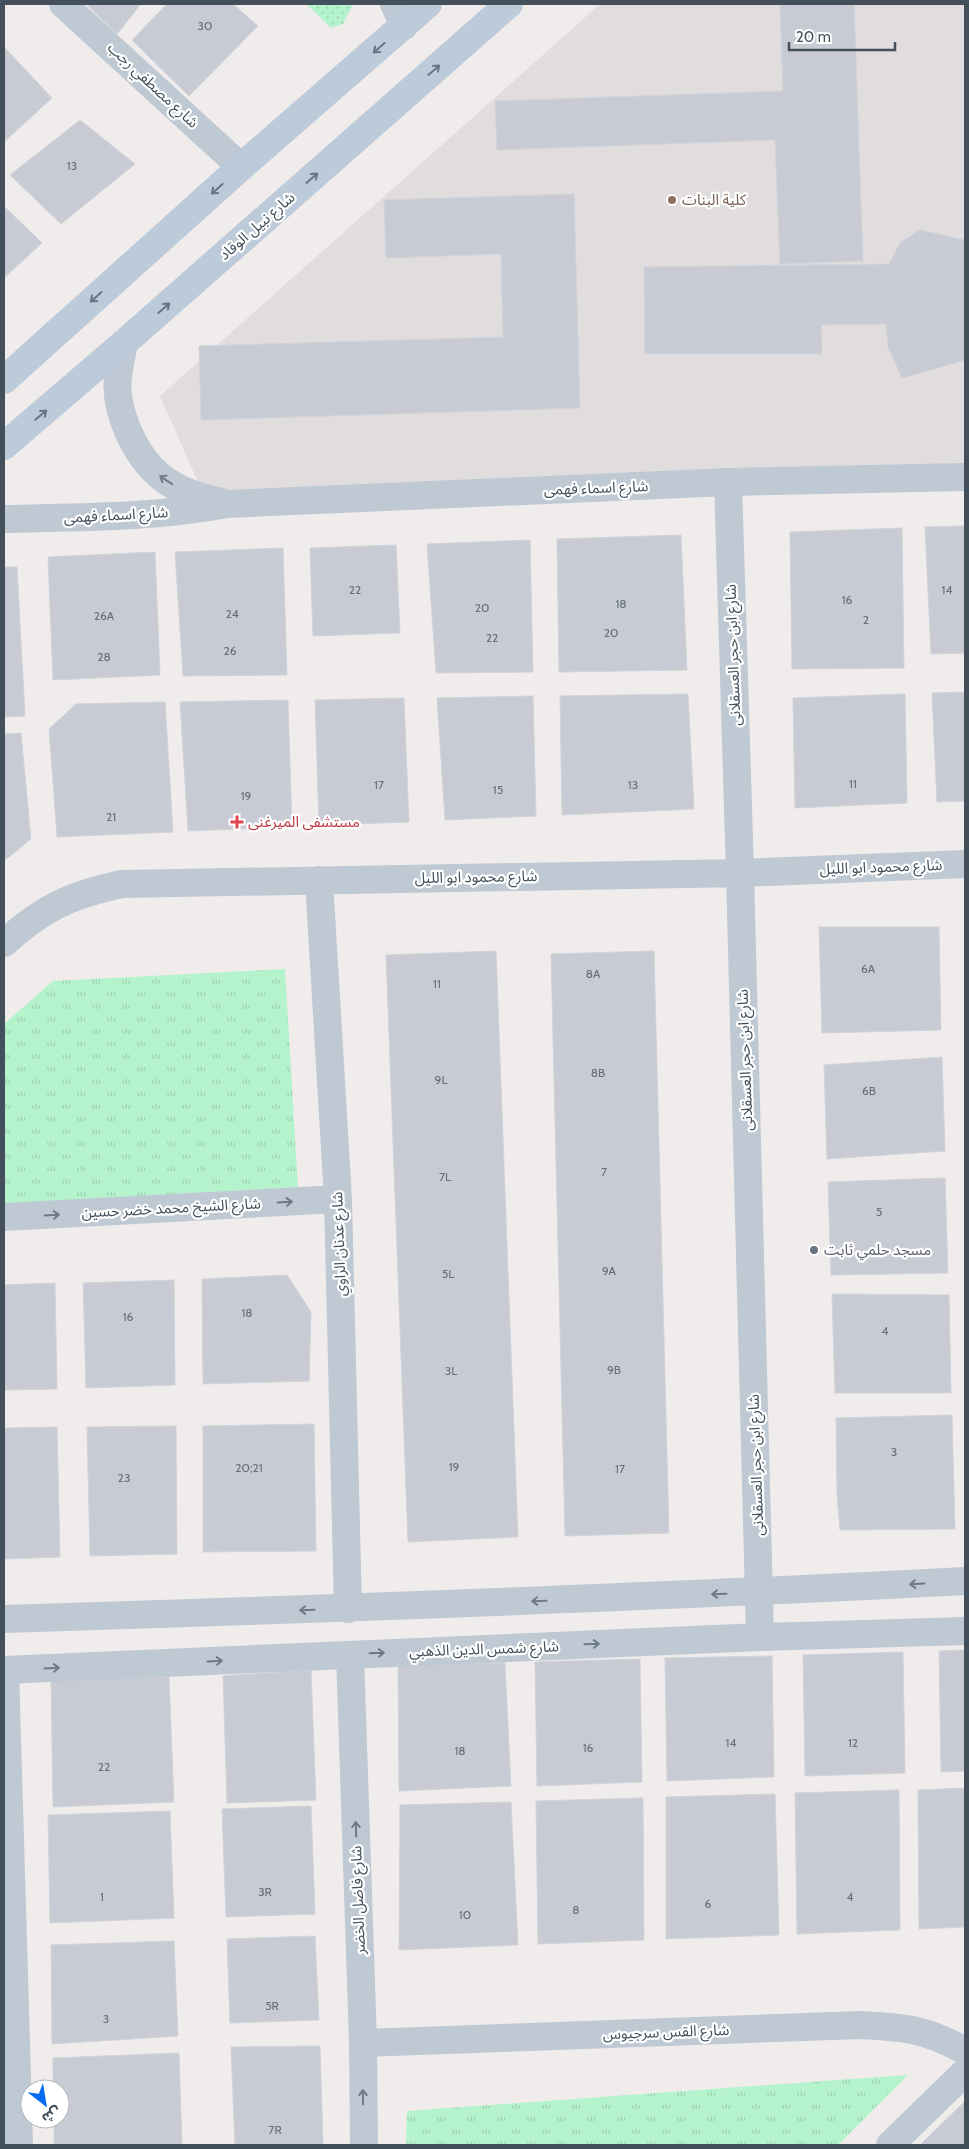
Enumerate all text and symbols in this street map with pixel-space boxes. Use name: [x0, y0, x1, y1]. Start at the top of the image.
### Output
house number: 30: [198, 18, 212, 33]
scale bar: [789, 20, 895, 52]
text: 20 m: [796, 28, 831, 46]
street label: شارع مصطفي رجب: [102, 38, 202, 134]
one-way arrow: [372, 42, 385, 53]
one-way arrow: [427, 64, 440, 76]
house number: 13: [67, 158, 77, 173]
one-way arrow: [305, 172, 318, 183]
one-way arrow: [210, 183, 223, 195]
street label: شارع نبيل الوقاد: [215, 188, 301, 266]
place label: كلية البنات: [682, 191, 747, 209]
marker: كلية البنات: [666, 194, 678, 206]
one-way arrow: [89, 292, 102, 303]
one-way arrow: [157, 303, 170, 314]
one-way arrow: [34, 409, 47, 420]
one-way arrow: [160, 474, 174, 484]
street label: شارع اسماء فهمى: [543, 477, 649, 502]
street label: شارع اسماء فهمى: [63, 503, 169, 530]
house number: 22: [349, 582, 361, 597]
house number: 14: [942, 582, 952, 597]
street label: شارع ابن حجر العسقلانى: [722, 584, 747, 726]
house number: 16: [842, 592, 853, 607]
house number: 18: [615, 596, 627, 611]
house number: 20: [475, 600, 489, 615]
house number: 24: [225, 606, 239, 621]
house number: 26A: [94, 608, 115, 623]
house number: 2: [863, 612, 869, 627]
house number: 20: [604, 625, 618, 640]
house number: 22: [486, 630, 498, 645]
house number: 26: [223, 643, 237, 658]
house number: 28: [97, 649, 111, 664]
house number: 11: [849, 776, 857, 791]
house number: 17: [374, 777, 384, 792]
house number: 13: [628, 777, 638, 792]
house number: 15: [493, 782, 503, 797]
house number: 19: [241, 788, 252, 803]
house number: 21: [106, 809, 116, 824]
place label: مستشفى الميرغنى: [248, 813, 360, 831]
marker: مستشفى الميرغنى: [230, 815, 244, 829]
street label: شارع محمود ابو الليل: [819, 856, 943, 881]
street label: شارع محمود ابو الليل: [414, 867, 538, 890]
house number: 6A: [861, 961, 876, 976]
house number: 8A: [586, 966, 601, 981]
house number: 11: [433, 976, 441, 991]
street label: شارع ابن حجر العسقلانى: [734, 989, 759, 1131]
house number: 8B: [591, 1065, 605, 1080]
house number: 9L: [435, 1072, 447, 1087]
house number: 6B: [862, 1083, 876, 1098]
house number: 7: [601, 1164, 607, 1179]
house number: 7L: [439, 1169, 451, 1184]
street label: شارع عدنان الراوي: [328, 1191, 353, 1297]
street label: شارع الشيخ محمد خضر حسين: [81, 1194, 261, 1225]
one-way arrow: [276, 1197, 292, 1207]
house number: 5: [876, 1204, 882, 1219]
one-way arrow: [44, 1210, 60, 1219]
place label: مسجد حلمي ثابت: [824, 1241, 931, 1261]
marker: مسجد حلمي ثابت: [808, 1244, 820, 1256]
house number: 9A: [602, 1263, 617, 1278]
house number: 5L: [442, 1266, 454, 1281]
house number: 18: [241, 1305, 253, 1320]
house number: 16: [123, 1309, 134, 1324]
house number: 4: [882, 1323, 889, 1338]
house number: 9B: [607, 1362, 621, 1377]
house number: 3L: [445, 1363, 457, 1378]
street label: شارع ابن حجر العسقلانى: [745, 1394, 770, 1536]
house number: 3: [891, 1444, 897, 1459]
house number: 19: [449, 1459, 460, 1474]
house number: 20;21: [235, 1460, 263, 1475]
house number: 17: [615, 1461, 625, 1476]
house number: 23: [118, 1470, 130, 1485]
one-way arrow: [909, 1579, 925, 1588]
one-way arrow: [712, 1589, 728, 1598]
one-way arrow: [532, 1596, 548, 1606]
one-way arrow: [299, 1605, 316, 1615]
street label: شارع شمس الدين الذهبي: [409, 1637, 560, 1664]
one-way arrow: [584, 1640, 600, 1649]
one-way arrow: [369, 1649, 385, 1658]
one-way arrow: [207, 1656, 223, 1665]
one-way arrow: [44, 1663, 60, 1672]
house number: 14: [726, 1735, 736, 1750]
house number: 12: [848, 1735, 858, 1750]
house number: 16: [583, 1740, 594, 1755]
house number: 18: [454, 1743, 466, 1758]
house number: 22: [98, 1759, 110, 1774]
one-way arrow: [351, 1821, 360, 1837]
street label: شارع فاضل الخضر: [347, 1845, 372, 1956]
house number: 3R: [258, 1884, 273, 1899]
house number: 1: [100, 1889, 104, 1904]
house number: 4: [847, 1889, 854, 1904]
house number: 6: [705, 1896, 712, 1911]
house number: 8: [572, 1902, 580, 1917]
house number: 10: [459, 1907, 471, 1922]
house number: 5R: [265, 1998, 280, 2013]
house number: 3: [103, 2011, 109, 2026]
street label: شارع القس سرجيوس: [602, 2021, 730, 2046]
north arrow: [20, 2079, 70, 2129]
one-way arrow: [358, 2089, 368, 2105]
text: ش: [39, 2102, 65, 2128]
house number: 7R: [268, 2122, 282, 2137]

